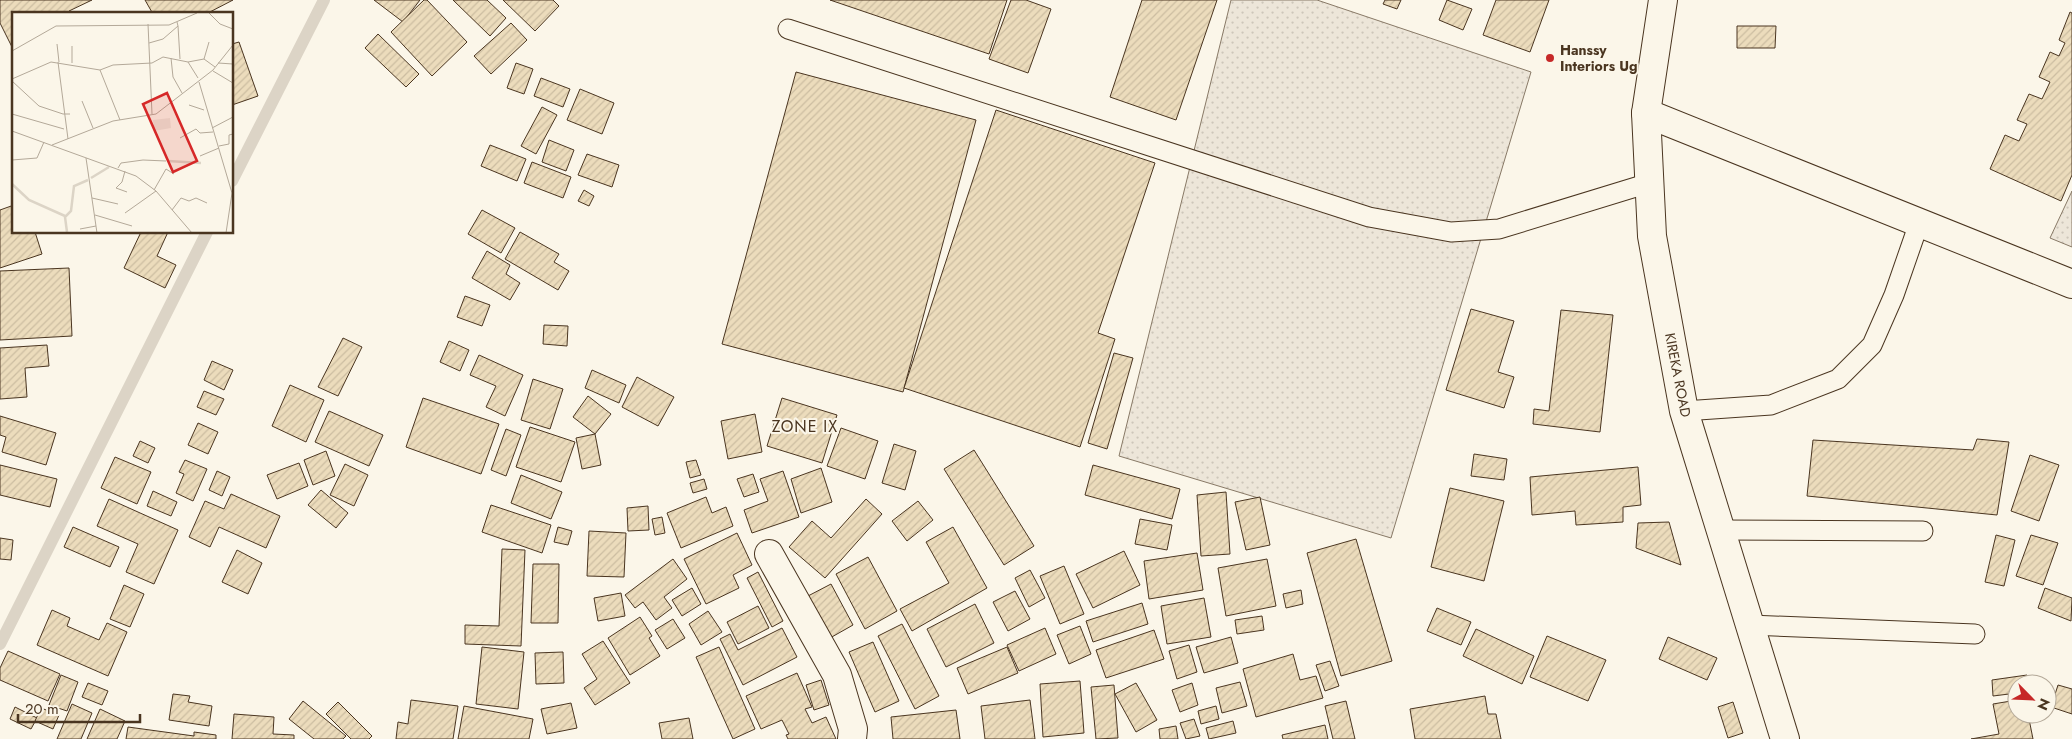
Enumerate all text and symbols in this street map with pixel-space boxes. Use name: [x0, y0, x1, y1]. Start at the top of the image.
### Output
inset map: [12, 12, 234, 234]
place label: Hanssy Interiors Ug: [1560, 40, 1638, 76]
marker: Hanssy Interiors Ug: [1544, 52, 1556, 64]
street label: KIREKA ROAD: [1660, 331, 1696, 419]
district label: ZONE IX: [772, 415, 838, 438]
north arrow: [2007, 674, 2057, 724]
scale bar: [18, 692, 140, 724]
text: N: [2032, 695, 2055, 713]
text: 20 m: [25, 698, 59, 720]

